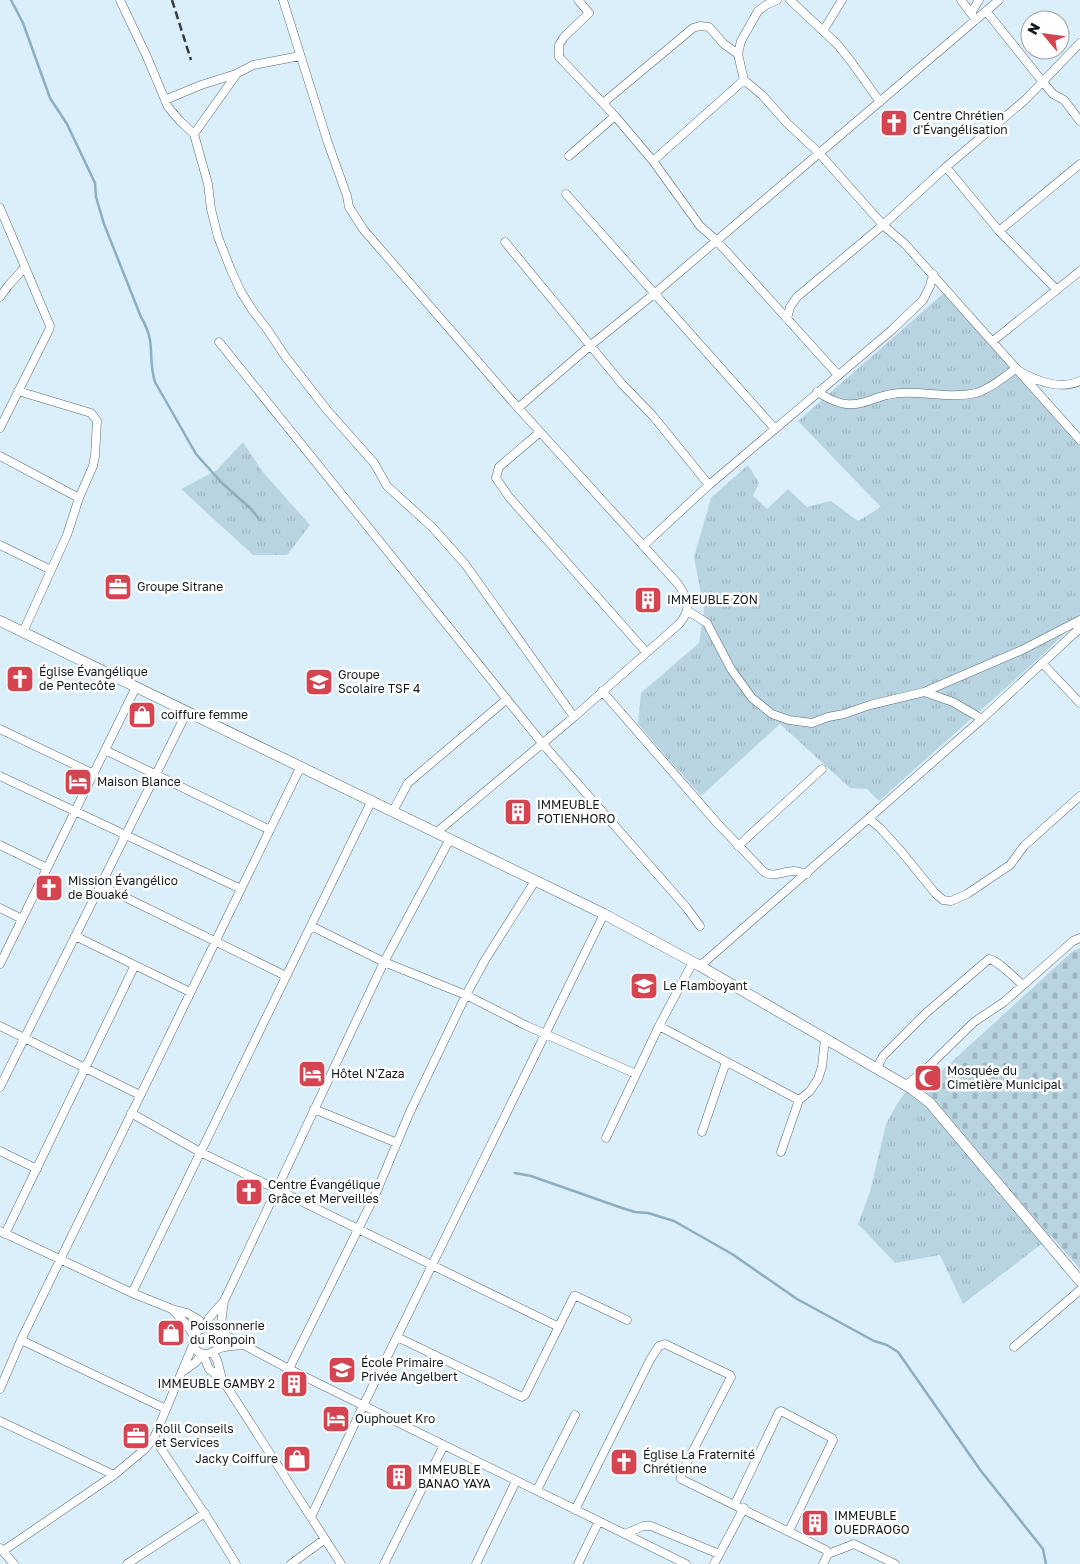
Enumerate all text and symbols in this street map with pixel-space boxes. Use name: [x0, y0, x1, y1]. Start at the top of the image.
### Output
north arrow: [1020, 10, 1070, 60]
text: N: [1023, 20, 1043, 37]
church icon: Centre Chrétien d'Évangélisation: [879, 108, 909, 138]
place label: Centre Chrétien d'Évangélisation: [913, 108, 1008, 137]
office icon: Groupe Sitrane: [103, 572, 133, 602]
place label: Groupe Sitrane: [137, 579, 223, 594]
building icon: IMMEUBLE ZON: [633, 585, 663, 615]
place label: IMMEUBLE ZON: [667, 592, 758, 607]
church icon: Église Évangélique de Pentecôte: [5, 664, 35, 694]
place label: Église Évangélique de Pentecôte: [39, 664, 148, 693]
school or university icon: Groupe Scolaire TSF 4: [304, 667, 334, 697]
place label: Groupe Scolaire TSF 4: [338, 667, 420, 696]
shop icon: coiffure femme: [127, 700, 157, 730]
place label: coiffure femme: [161, 707, 248, 722]
hotel icon: Maison Blance: [63, 767, 93, 797]
place label: Maison Blance: [97, 774, 181, 789]
building icon: IMMEUBLE FOTIENHORO: [503, 797, 533, 827]
place label: IMMEUBLE FOTIENHORO: [537, 797, 616, 826]
church icon: Mission Évangélico de Bouaké: [34, 873, 64, 903]
place label: Mission Évangélico de Bouaké: [68, 873, 178, 902]
school or university icon: Le Flamboyant: [629, 971, 659, 1001]
place label: Le Flamboyant: [663, 978, 748, 993]
hotel icon: Hôtel N'Zaza: [297, 1059, 327, 1089]
mosque icon: Mosquée du Cimetière Municipal: [913, 1063, 943, 1093]
place label: Mosquée du Cimetière Municipal: [947, 1063, 1062, 1092]
place label: Hôtel N'Zaza: [331, 1066, 405, 1081]
church icon: Centre Évangélique Grâce et Merveilles: [234, 1177, 264, 1207]
place label: Centre Évangélique Grâce et Merveilles: [268, 1177, 380, 1206]
shop icon: Poissonnerie du Ronpoin: [156, 1318, 186, 1348]
place label: Poissonnerie du Ronpoin: [190, 1318, 265, 1347]
school or university icon: École Primaire Privée Angelbert: [327, 1355, 357, 1385]
place label: École Primaire Privée Angelbert: [361, 1355, 458, 1384]
building icon: IMMEUBLE GAMBY 2: [279, 1369, 309, 1399]
place label: IMMEUBLE GAMBY 2: [158, 1376, 275, 1391]
hotel icon: Ouphouet Kro: [321, 1404, 351, 1434]
place label: Ouphouet Kro: [355, 1411, 435, 1426]
office icon: Rolil Conseils et Services: [121, 1421, 151, 1451]
place label: Rolil Conseils et Services: [155, 1421, 234, 1450]
shop icon: Jacky Coiffure: [282, 1444, 312, 1474]
church icon: Église La Fraternité Chrétienne: [609, 1447, 639, 1477]
place label: Église La Fraternité Chrétienne: [643, 1447, 755, 1476]
place label: Jacky Coiffure: [195, 1451, 278, 1466]
building icon: IMMEUBLE BANAO YAYA: [384, 1462, 414, 1492]
place label: IMMEUBLE BANAO YAYA: [418, 1462, 490, 1491]
building icon: IMMEUBLE OUEDRAOGO: [800, 1508, 830, 1538]
place label: IMMEUBLE OUEDRAOGO: [834, 1508, 910, 1537]

